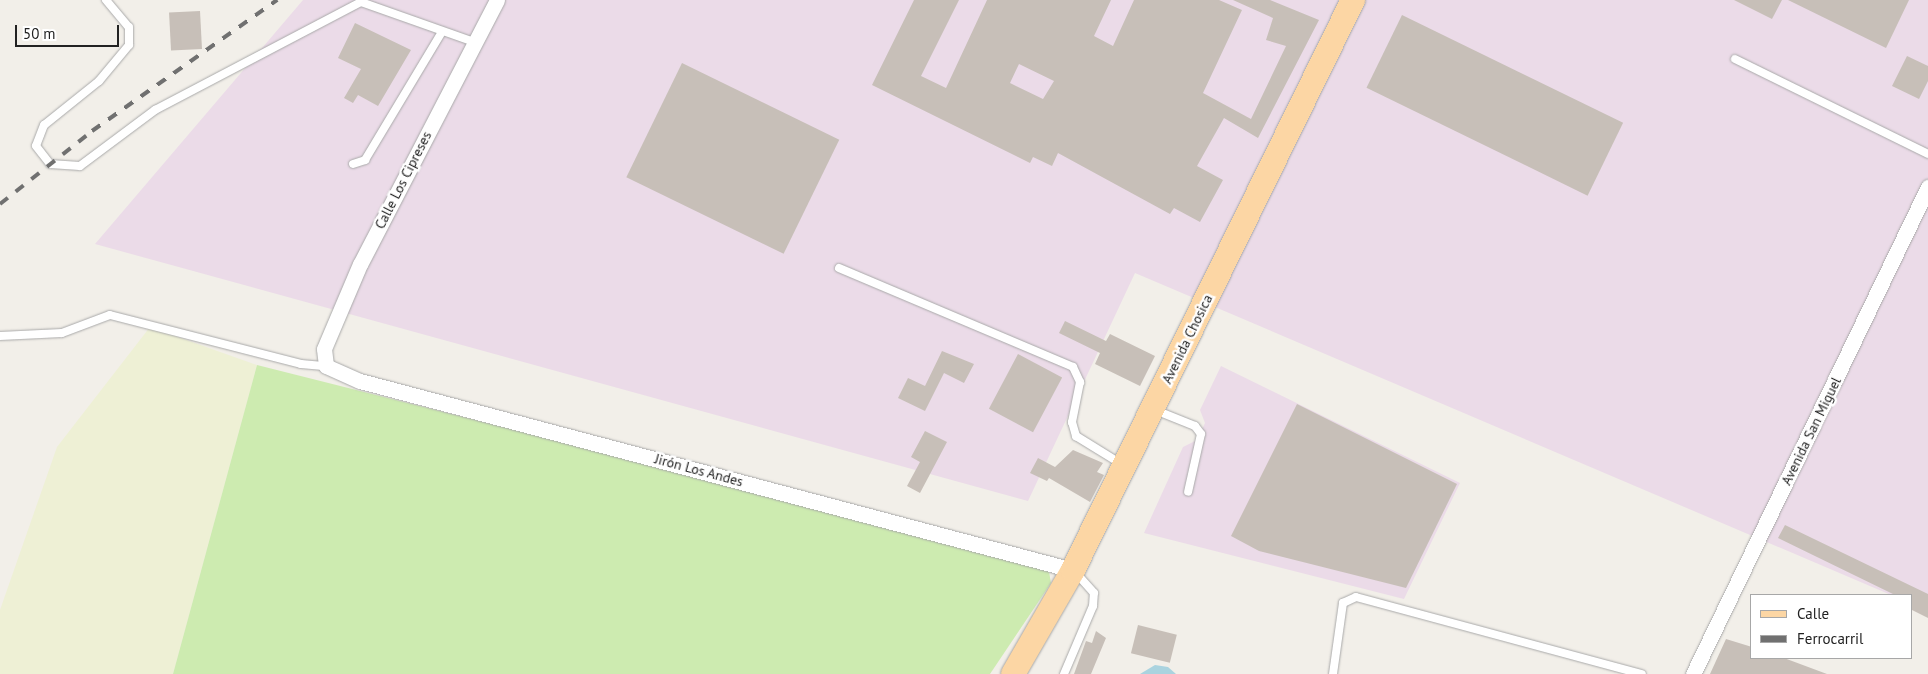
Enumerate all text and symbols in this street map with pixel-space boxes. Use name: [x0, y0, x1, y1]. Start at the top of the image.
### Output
scale bar: [18, 15, 121, 47]
text: 50 m: [23, 24, 56, 43]
street label: Calle Los Cipreses: [371, 128, 435, 232]
street label: Avenida Chosica: [1158, 292, 1216, 386]
street label: Avenida San Miguel: [1778, 374, 1844, 488]
street label: Jirón Los Andes: [653, 450, 745, 490]
legend: [1750, 594, 1913, 659]
text: Calle: [1797, 604, 1829, 623]
text: Ferrocarril: [1797, 629, 1863, 648]

